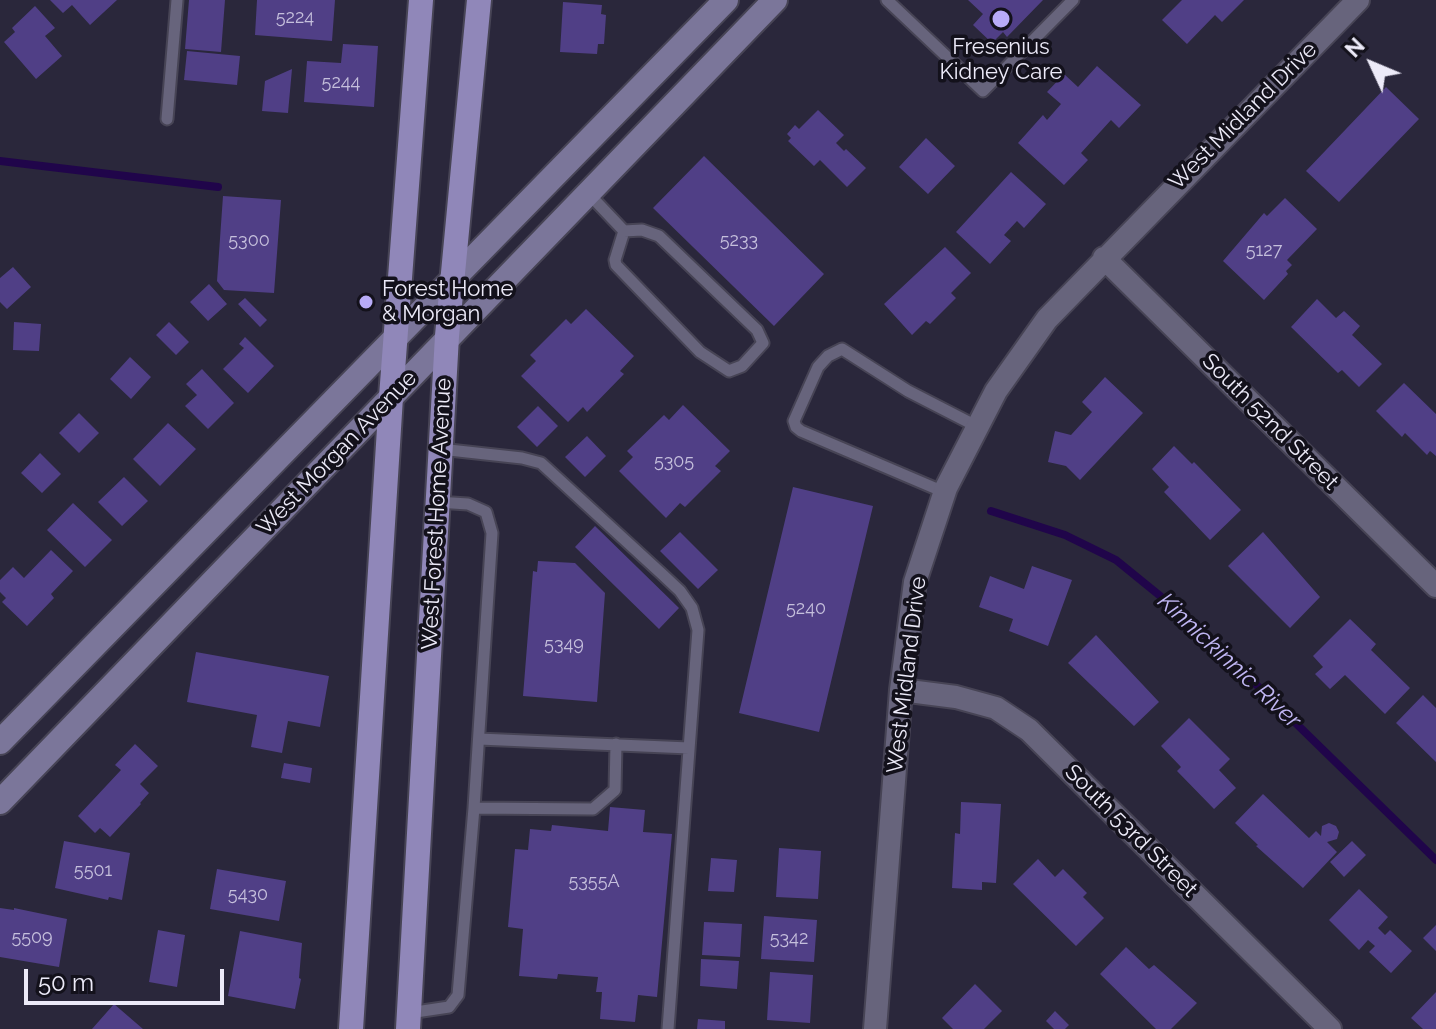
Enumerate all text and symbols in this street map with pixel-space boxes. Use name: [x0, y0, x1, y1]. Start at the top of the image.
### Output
house number: 5224: [276, 7, 314, 29]
marker: Fresenius Kidney Care: [990, 8, 1012, 30]
north arrow: [1332, 24, 1412, 104]
text: N: [1340, 32, 1370, 62]
place label: Fresenius Kidney Care: [940, 34, 1062, 86]
street label: West Midland Drive: [1164, 37, 1322, 195]
house number: 5244: [322, 72, 360, 94]
house number: 5300: [228, 230, 270, 252]
house number: 5233: [720, 230, 758, 252]
house number: 5127: [1246, 240, 1282, 262]
place label: Forest Home & Morgan: [382, 276, 513, 328]
marker: Forest Home & Morgan: [357, 293, 375, 311]
street label: South 52nd Street: [1196, 348, 1344, 496]
street label: West Morgan Avenue: [251, 365, 423, 541]
street label: West Forest Home Avenue: [417, 377, 457, 651]
house number: 5305: [654, 451, 694, 473]
street label: West Midland Drive: [882, 575, 932, 775]
water label: Kinnickinnic River: [1151, 587, 1307, 735]
house number: 5240: [786, 598, 826, 620]
house number: 5349: [544, 634, 584, 656]
street label: South 53rd Street: [1059, 759, 1203, 903]
house number: 5501: [74, 860, 112, 882]
house number: 5355A: [568, 871, 620, 893]
house number: 5430: [228, 884, 268, 906]
house number: 5509: [11, 927, 53, 949]
house number: 5342: [770, 928, 808, 950]
scale bar: [28, 953, 228, 1003]
text: 50 m: [38, 968, 94, 997]

